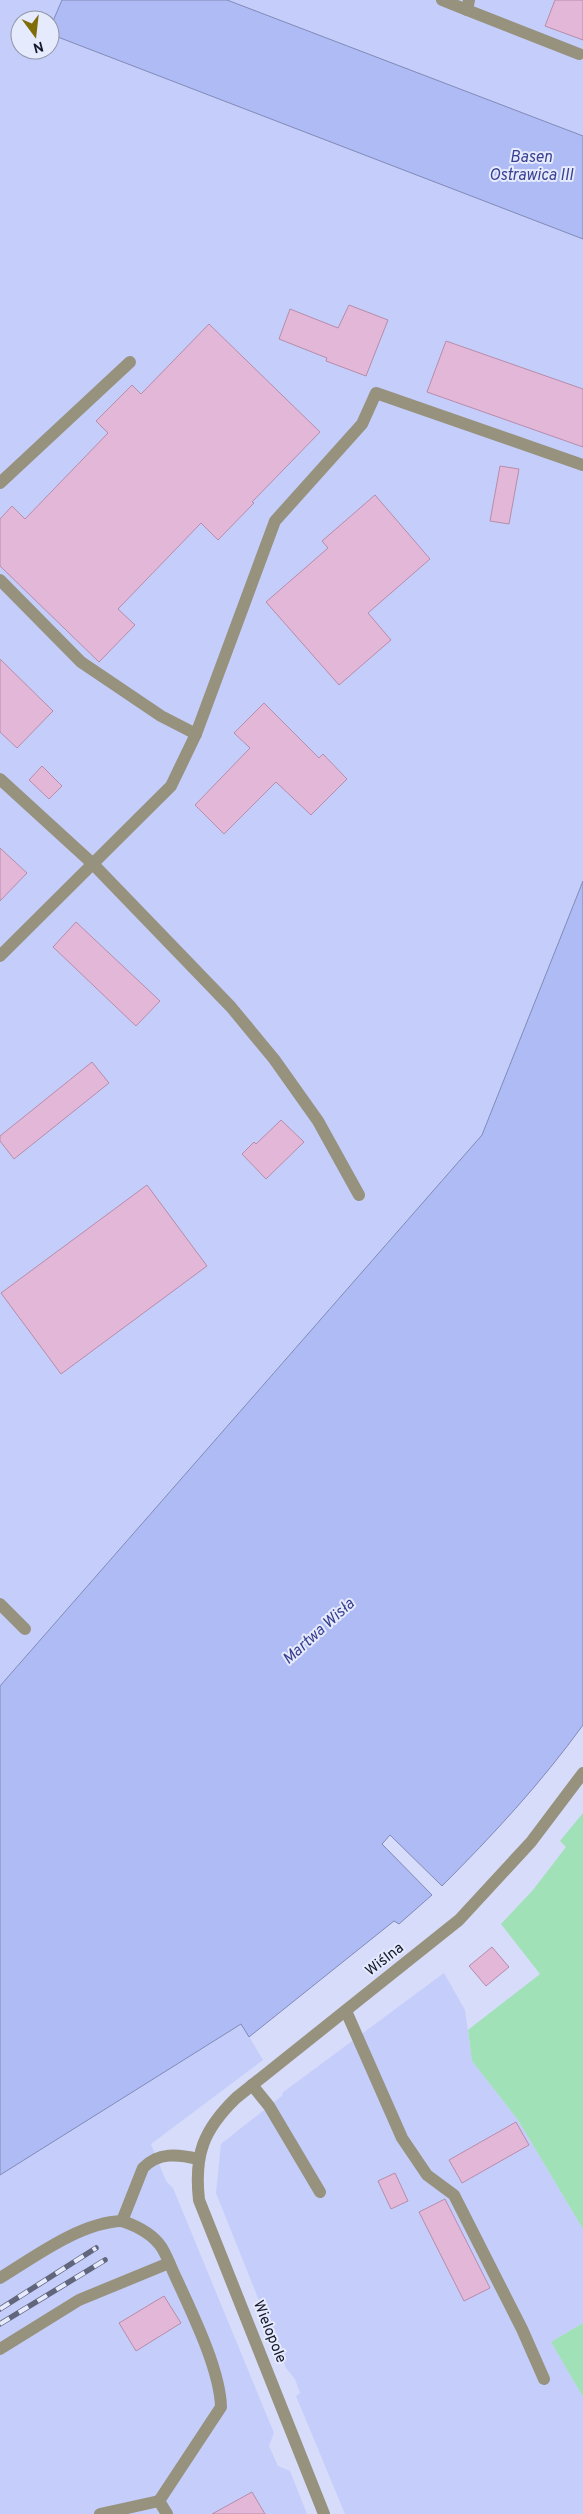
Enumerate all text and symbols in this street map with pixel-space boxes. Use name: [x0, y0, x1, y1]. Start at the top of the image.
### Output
north arrow: [10, 10, 60, 60]
text: N: [31, 37, 45, 56]
water label: Basen Ostrawica III: [489, 148, 574, 186]
water label: Martwa Wisła: [279, 1594, 360, 1670]
street label: Wiślna: [362, 1939, 408, 1981]
street label: Wielopole: [248, 2298, 290, 2366]

